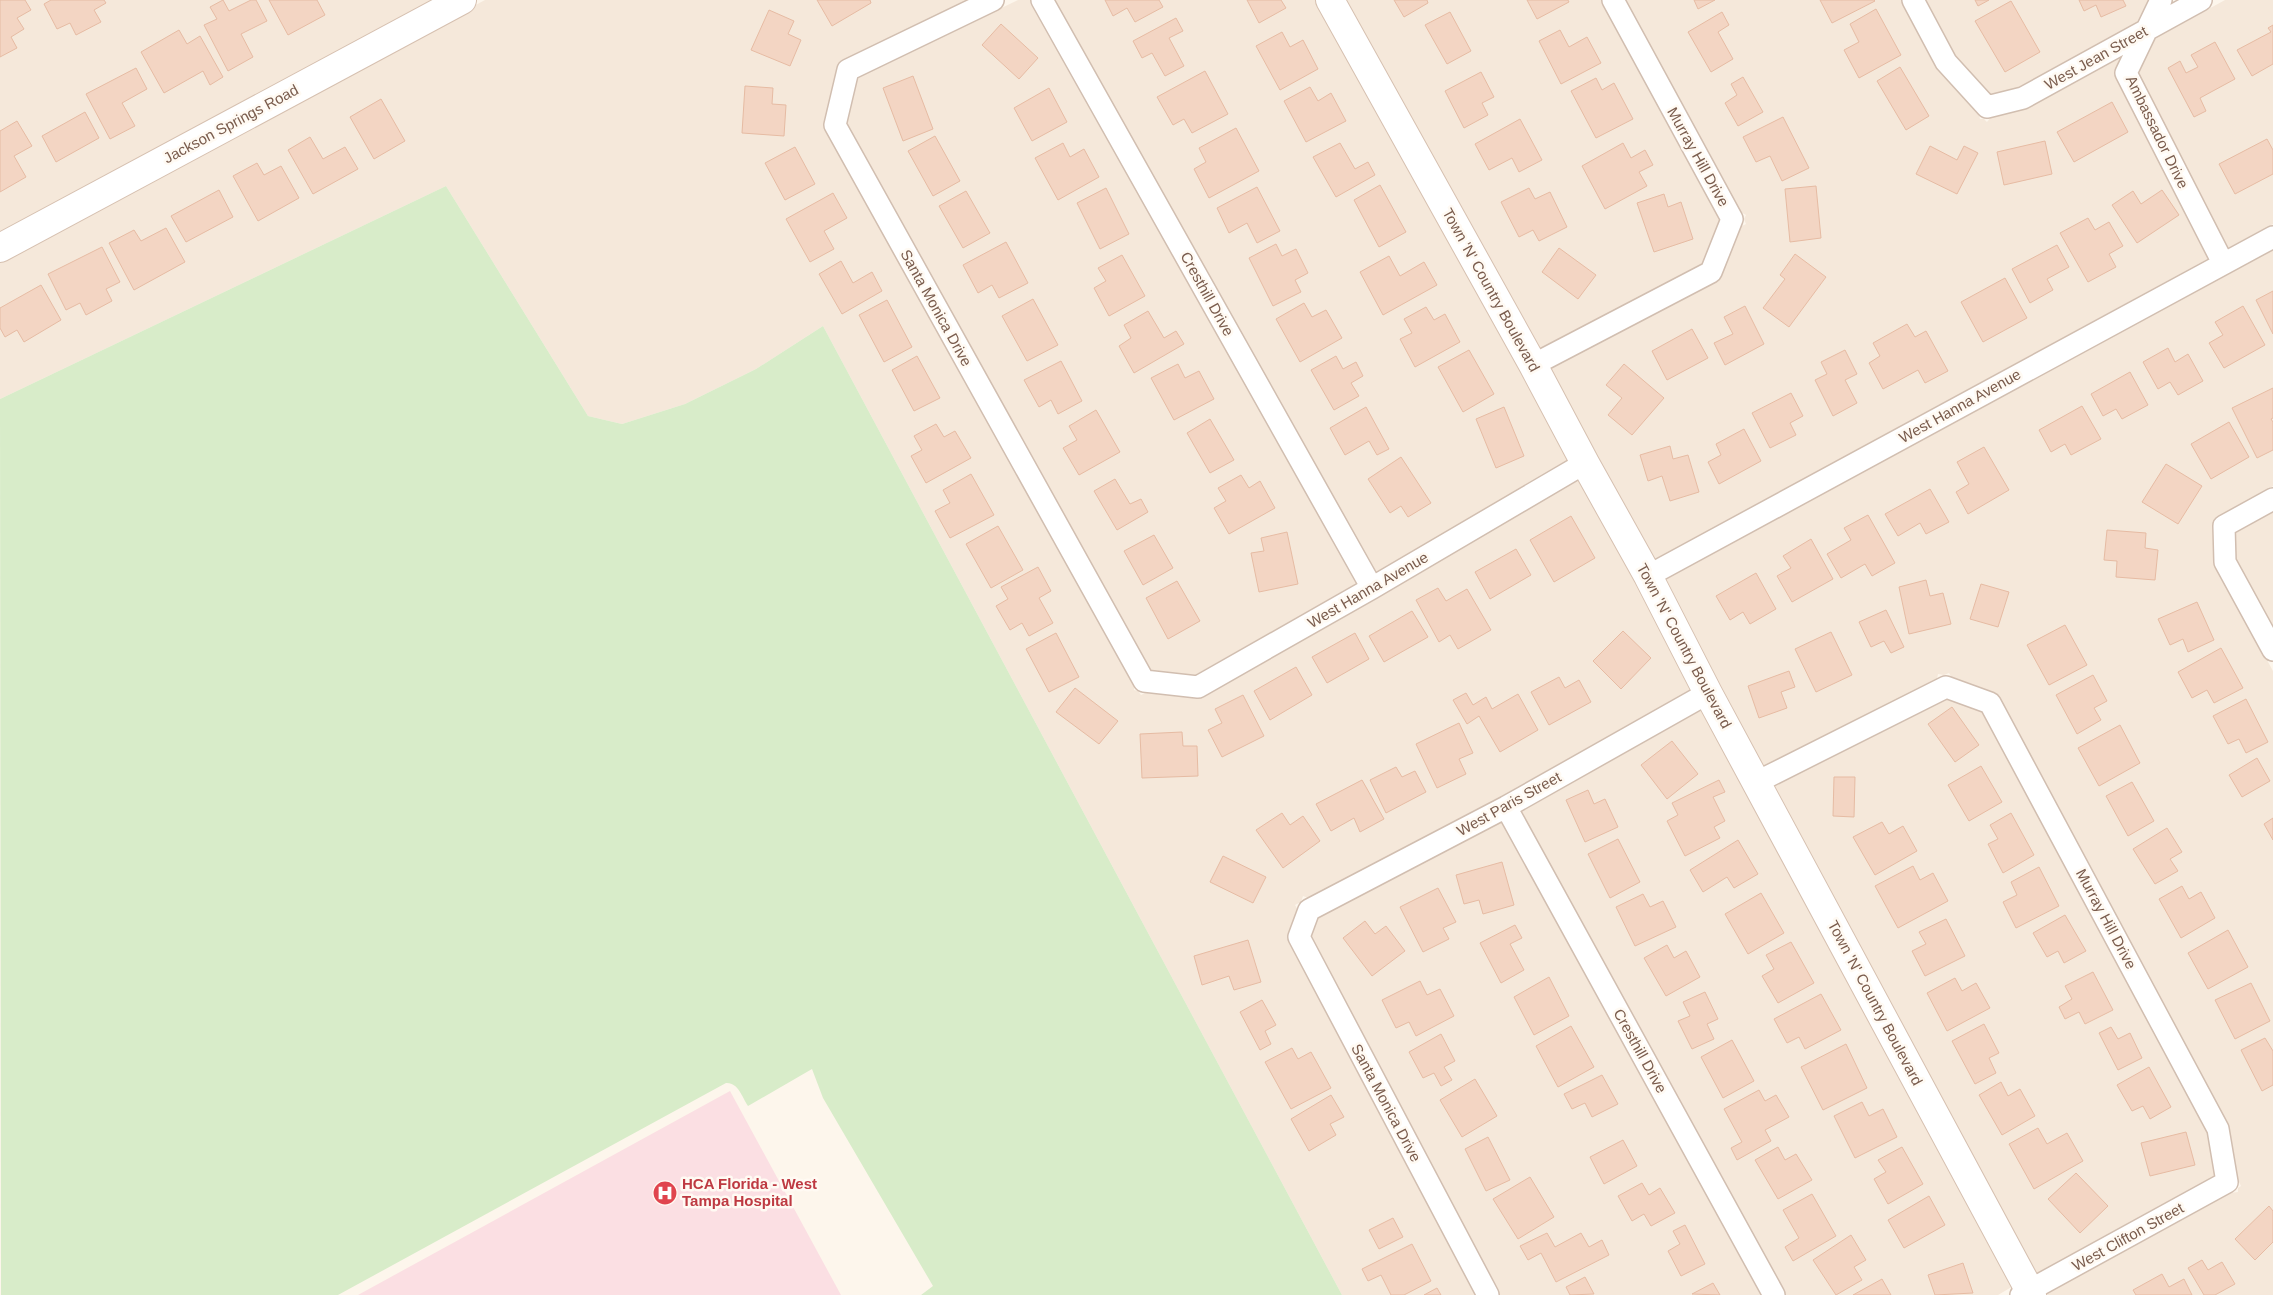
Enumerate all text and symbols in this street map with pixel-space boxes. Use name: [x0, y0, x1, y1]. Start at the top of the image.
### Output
street label: West Jean Street: [2041, 22, 2151, 93]
street label: Ambassador Drive: [2123, 73, 2192, 191]
street label: Jackson Springs Road: [161, 81, 301, 166]
street label: Murray Hill Drive: [1664, 104, 1733, 209]
street label: Town 'N' Country Boulevard: [1439, 205, 1544, 374]
street label: Santa Monica Drive: [897, 246, 976, 369]
street label: Cresthill Drive: [1177, 249, 1238, 339]
street label: West Hanna Avenue: [1896, 365, 2023, 446]
street label: West Hanna Avenue: [1305, 548, 1431, 631]
street label: Town 'N' Country Boulevard: [1634, 560, 1735, 731]
street label: West Paris Street: [1454, 768, 1565, 839]
street label: Murray Hill Drive: [2073, 866, 2140, 972]
street label: Town 'N' Country Boulevard: [1825, 917, 1926, 1088]
street label: Cresthill Drive: [1610, 1006, 1671, 1096]
street label: Santa Monica Drive: [1348, 1041, 1425, 1165]
place label: HCA Florida - West Tampa Hospital: [682, 1175, 817, 1209]
hospital icon: HCA Florida - West Tampa Hospital: [652, 1180, 678, 1206]
street label: West Clifton Street: [2069, 1198, 2187, 1274]

